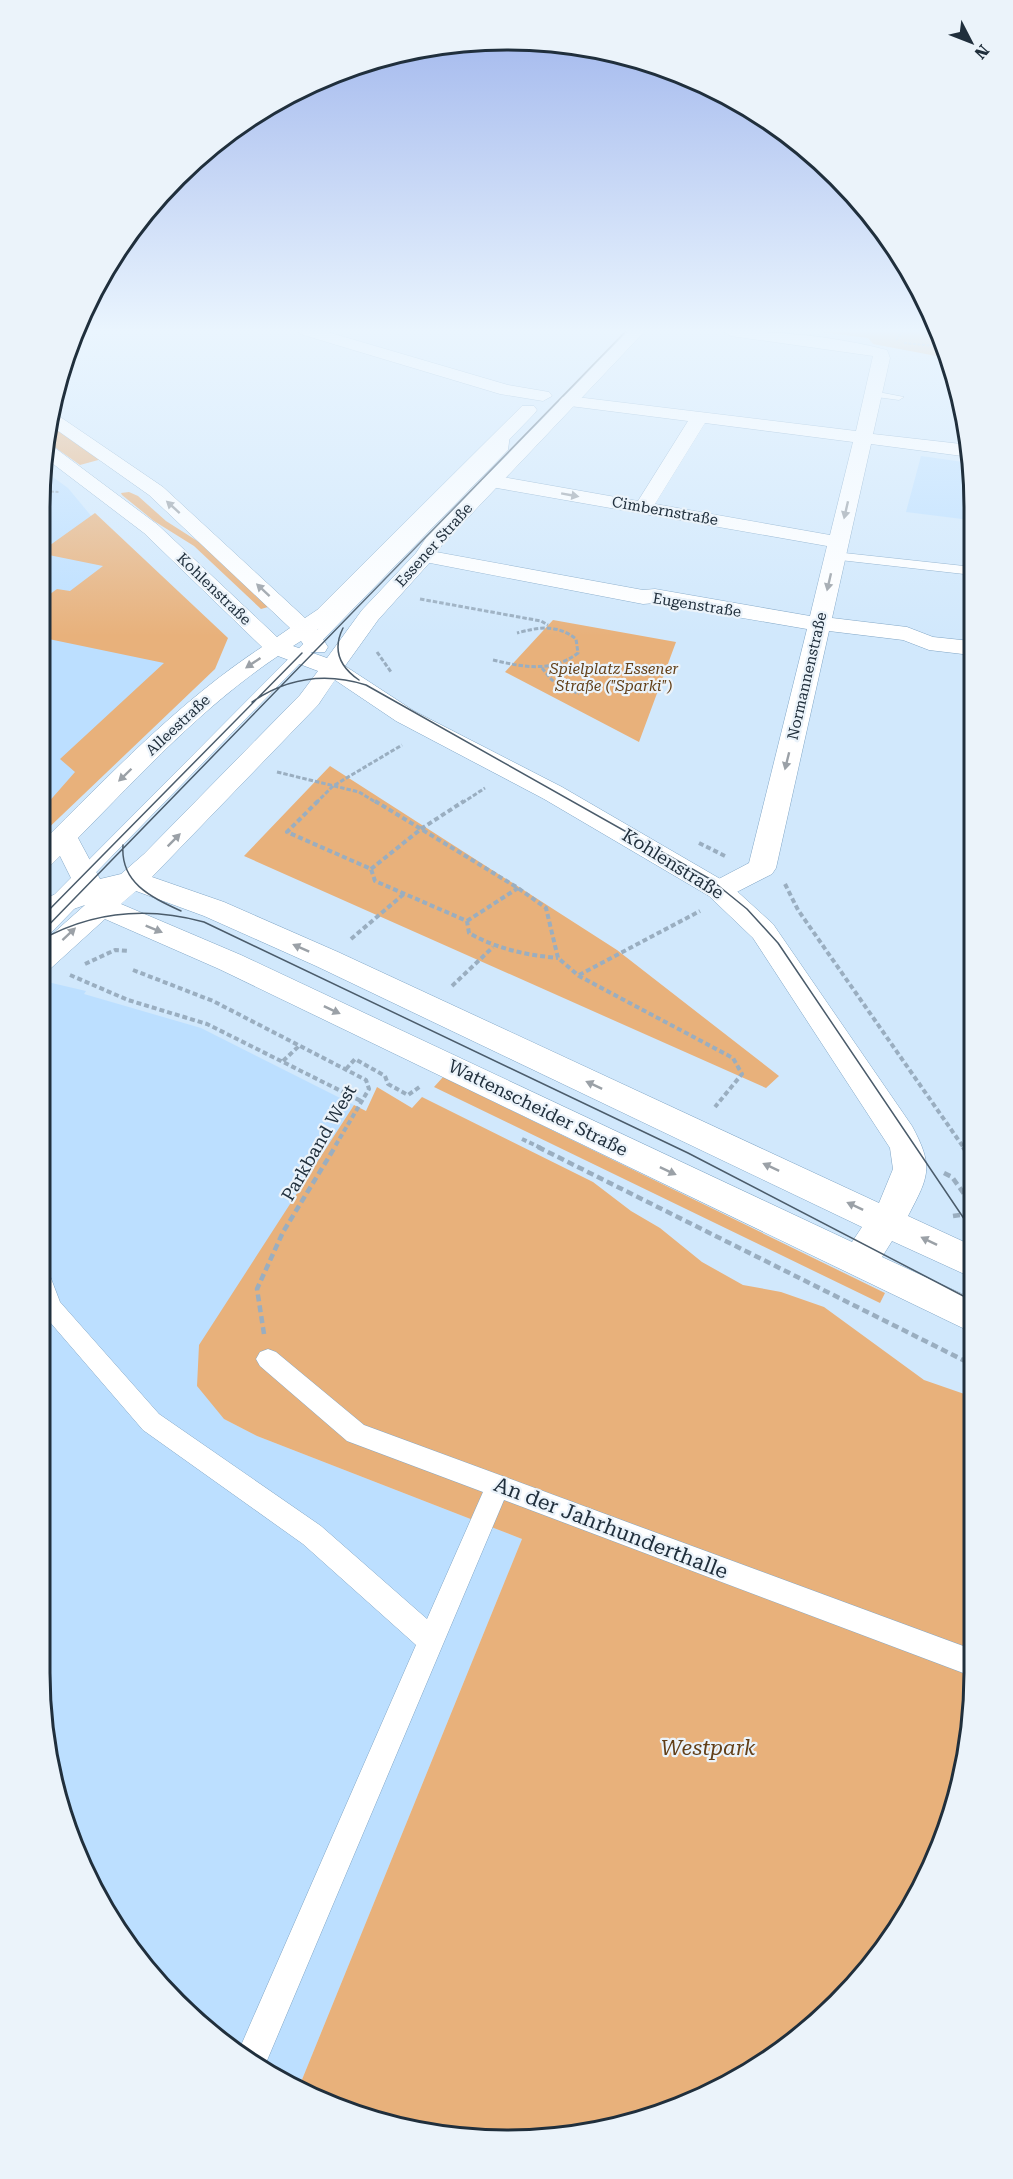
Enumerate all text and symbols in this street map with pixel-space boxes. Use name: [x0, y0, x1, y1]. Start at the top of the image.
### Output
north arrow: [941, 12, 1001, 72]
text: N: [971, 41, 993, 63]
one-way arrow: [560, 491, 579, 500]
street label: Cimbernstraße: [611, 493, 719, 529]
street label: Essener Straße: [392, 499, 476, 591]
one-way arrow: [166, 500, 181, 514]
one-way arrow: [840, 501, 850, 519]
street label: Kohlenstraße: [173, 549, 255, 629]
one-way arrow: [824, 573, 833, 592]
one-way arrow: [256, 583, 270, 597]
street label: Eugenstraße: [651, 589, 743, 621]
street label: Normannenstraße: [784, 610, 830, 742]
one-way arrow: [245, 657, 261, 669]
park label: Spielplatz Essener Straße ("Sparki"): [548, 660, 679, 695]
street label: Alleestraße: [142, 691, 214, 759]
one-way arrow: [782, 752, 792, 770]
one-way arrow: [119, 767, 133, 781]
street label: Kohlenstraße: [619, 824, 728, 903]
one-way arrow: [167, 834, 181, 848]
one-way arrow: [146, 924, 164, 934]
one-way arrow: [62, 927, 77, 941]
one-way arrow: [292, 943, 310, 952]
one-way arrow: [323, 1005, 340, 1014]
street label: Wattenscheider Straße: [445, 1055, 631, 1160]
one-way arrow: [586, 1080, 603, 1089]
street label: Parkband West: [277, 1081, 360, 1205]
one-way arrow: [762, 1162, 780, 1172]
one-way arrow: [660, 1166, 677, 1175]
one-way arrow: [845, 1201, 863, 1211]
one-way arrow: [920, 1237, 938, 1247]
street label: An der Jahrhunderthalle: [491, 1472, 731, 1584]
park label: Westpark: [661, 1736, 756, 1760]

